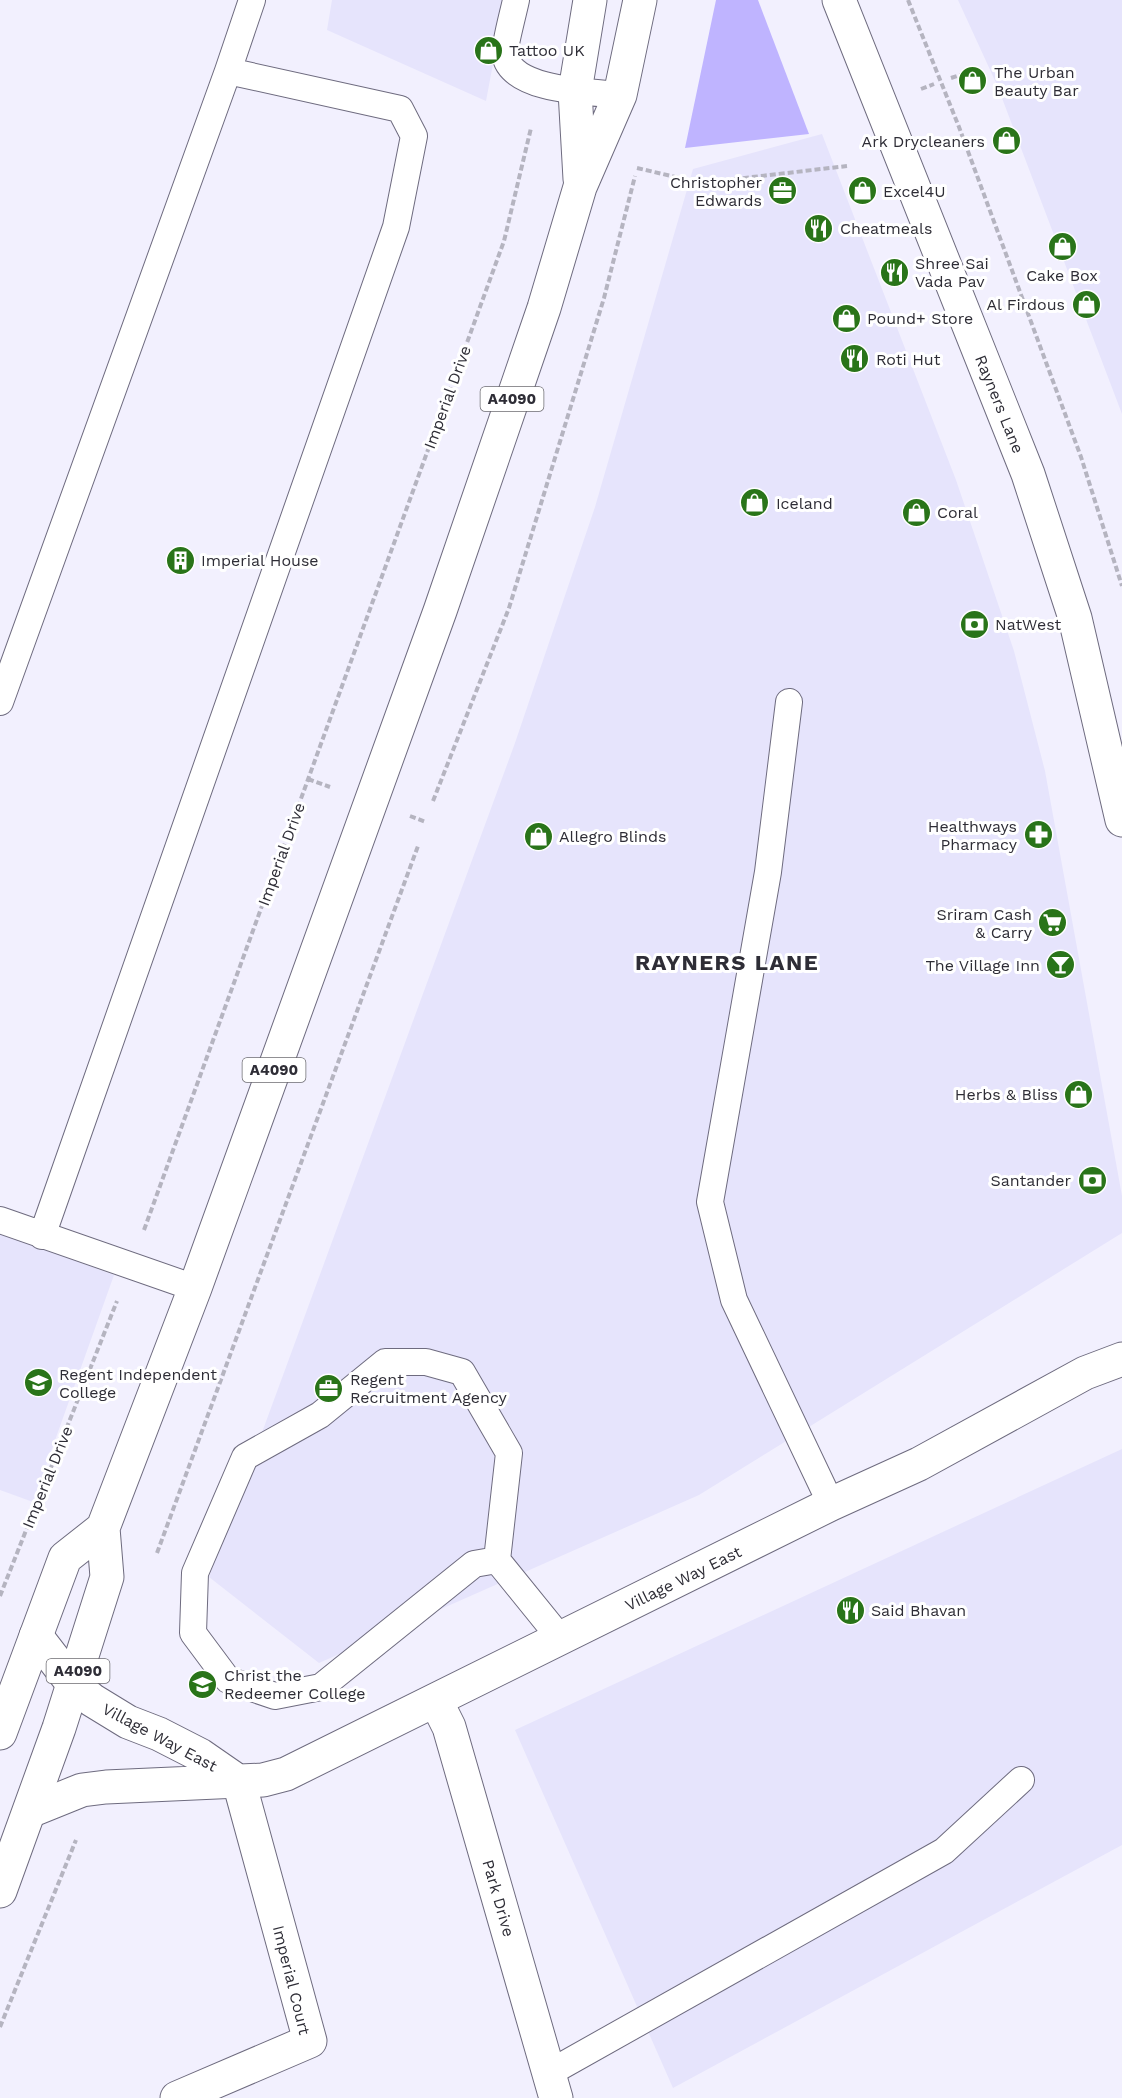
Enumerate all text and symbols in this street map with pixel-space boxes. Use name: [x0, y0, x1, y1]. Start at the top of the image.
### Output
shop icon: Tattoo UK: [472, 34, 504, 66]
place label: Tattoo UK: [509, 41, 585, 60]
place label: The Urban Beauty Bar: [994, 63, 1079, 100]
shop icon: The Urban Beauty Bar: [957, 65, 989, 97]
shop icon: Ark Drycleaners: [990, 125, 1022, 157]
place label: Ark Drycleaners: [862, 132, 985, 151]
place label: Christopher Edwards: [670, 173, 762, 210]
office icon: Christopher Edwards: [767, 175, 799, 207]
shop icon: Excel4U: [846, 175, 878, 207]
place label: Excel4U: [883, 182, 946, 201]
restaurant icon: Cheatmeals: [803, 212, 835, 244]
place label: Cheatmeals: [840, 219, 932, 238]
shop icon: Cake Box: [1046, 231, 1078, 263]
place label: Shree Sai Vada Pav: [915, 254, 989, 291]
restaurant icon: Shree Sai Vada Pav: [878, 256, 910, 288]
place label: Cake Box: [1026, 266, 1098, 285]
shop icon: Al Firdous: [1070, 288, 1102, 320]
place label: Al Firdous: [986, 295, 1065, 314]
shop icon: Pound+ Store: [830, 302, 862, 334]
place label: Pound+ Store: [867, 309, 973, 328]
street label: Imperial Drive: [420, 343, 475, 451]
restaurant icon: Roti Hut: [839, 343, 871, 375]
place label: Roti Hut: [876, 350, 941, 369]
street label: Rayners Lane: [971, 352, 1028, 456]
road number: A4090: [480, 387, 544, 411]
shop icon: Iceland: [739, 487, 771, 519]
place label: Iceland: [776, 494, 833, 513]
shop icon: Coral: [900, 496, 932, 528]
place label: Coral: [937, 503, 978, 522]
building icon: Imperial House: [164, 544, 196, 576]
place label: Imperial House: [201, 551, 319, 570]
bank icon: NatWest: [958, 608, 990, 640]
place label: NatWest: [995, 615, 1062, 634]
street label: Imperial Drive: [254, 800, 309, 908]
place label: Healthways Pharmacy: [928, 817, 1018, 854]
pharmacy icon: Healthways Pharmacy: [1022, 819, 1054, 851]
shop icon: Allegro Blinds: [522, 820, 554, 852]
place label: Allegro Blinds: [559, 827, 666, 846]
place label: Sriram Cash & Carry: [937, 905, 1033, 942]
supermarket icon: Sriram Cash & Carry: [1037, 907, 1069, 939]
bar icon: The Village Inn: [1045, 949, 1077, 981]
district label: RAYNERS LANE: [635, 950, 819, 975]
place label: The Village Inn: [925, 956, 1040, 975]
road number: A4090: [242, 1058, 306, 1082]
shop icon: Herbs & Bliss: [1063, 1078, 1095, 1110]
place label: Herbs & Bliss: [955, 1085, 1058, 1104]
bank icon: Santander: [1076, 1164, 1108, 1196]
place label: Santander: [991, 1171, 1071, 1190]
place label: Regent Independent College: [59, 1365, 217, 1402]
school or university icon: Regent Independent College: [22, 1367, 54, 1399]
place label: Regent Recruitment Agency: [350, 1370, 508, 1407]
office icon: Regent Recruitment Agency: [313, 1372, 345, 1404]
street label: Imperial Drive: [18, 1423, 77, 1531]
street label: Village Way East: [622, 1542, 745, 1615]
restaurant icon: Said Bhavan: [834, 1594, 866, 1626]
place label: Said Bhavan: [871, 1601, 966, 1620]
road number: A4090: [46, 1659, 110, 1683]
place label: Christ the Redeemer College: [224, 1666, 366, 1703]
school or university icon: Christ the Redeemer College: [187, 1668, 219, 1700]
street label: Village Way East: [99, 1699, 221, 1776]
street label: Park Drive: [478, 1857, 519, 1939]
street label: Imperial Court: [269, 1923, 314, 2037]

